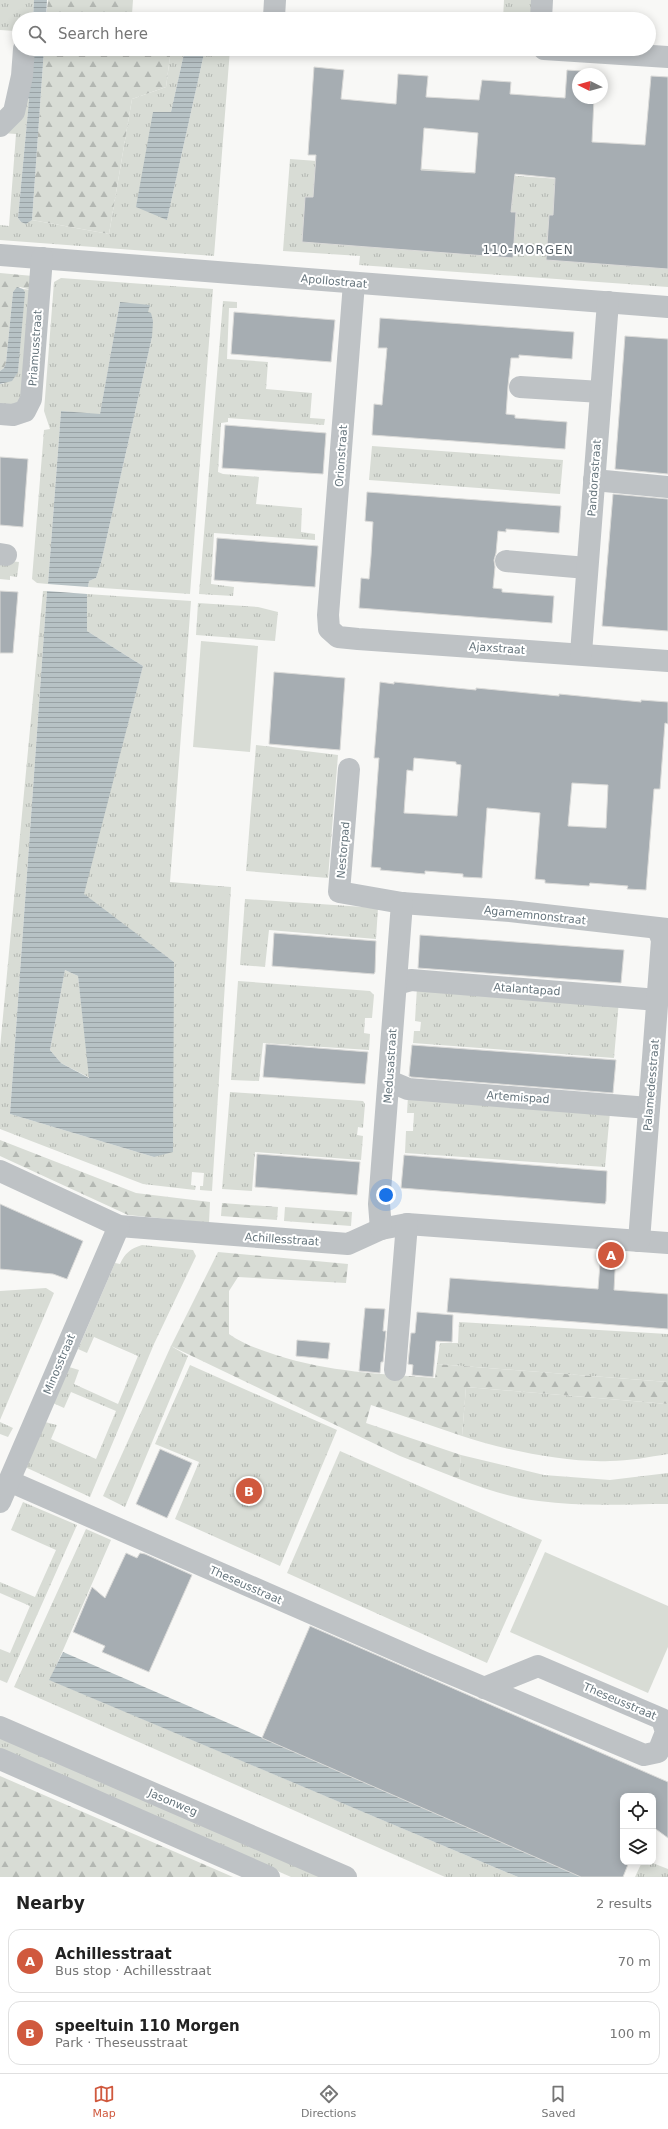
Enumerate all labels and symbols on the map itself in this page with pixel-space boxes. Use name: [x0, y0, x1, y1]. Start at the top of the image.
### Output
north arrow: [572, 68, 608, 104]
district label: 110-MORGEN: [482, 243, 574, 257]
street label: Apollostraat: [300, 272, 368, 291]
street label: Priamusstraat: [26, 309, 45, 387]
street label: Orionstraat: [333, 424, 350, 488]
street label: Pandorastraat: [585, 438, 604, 517]
street label: Ajaxstraat: [468, 640, 526, 657]
street label: Nestorpad: [335, 821, 352, 879]
street label: Agamemnonstraat: [483, 904, 587, 927]
street label: Atalantapad: [493, 981, 561, 998]
street label: Medusastraat: [381, 1027, 400, 1104]
street label: Palamedesstraat: [641, 1038, 662, 1131]
street label: Artemispad: [486, 1089, 550, 1106]
your location: [376, 1185, 396, 1205]
street label: Achillesstraat: [244, 1230, 320, 1249]
pin: A: [598, 1240, 624, 1270]
street label: Minosstraat: [41, 1331, 78, 1396]
pin: B: [236, 1476, 262, 1506]
street label: Theseusstraat: [207, 1563, 285, 1608]
street label: Theseusstraat: [580, 1680, 659, 1723]
street label: Jasonweg: [145, 1786, 199, 1819]

